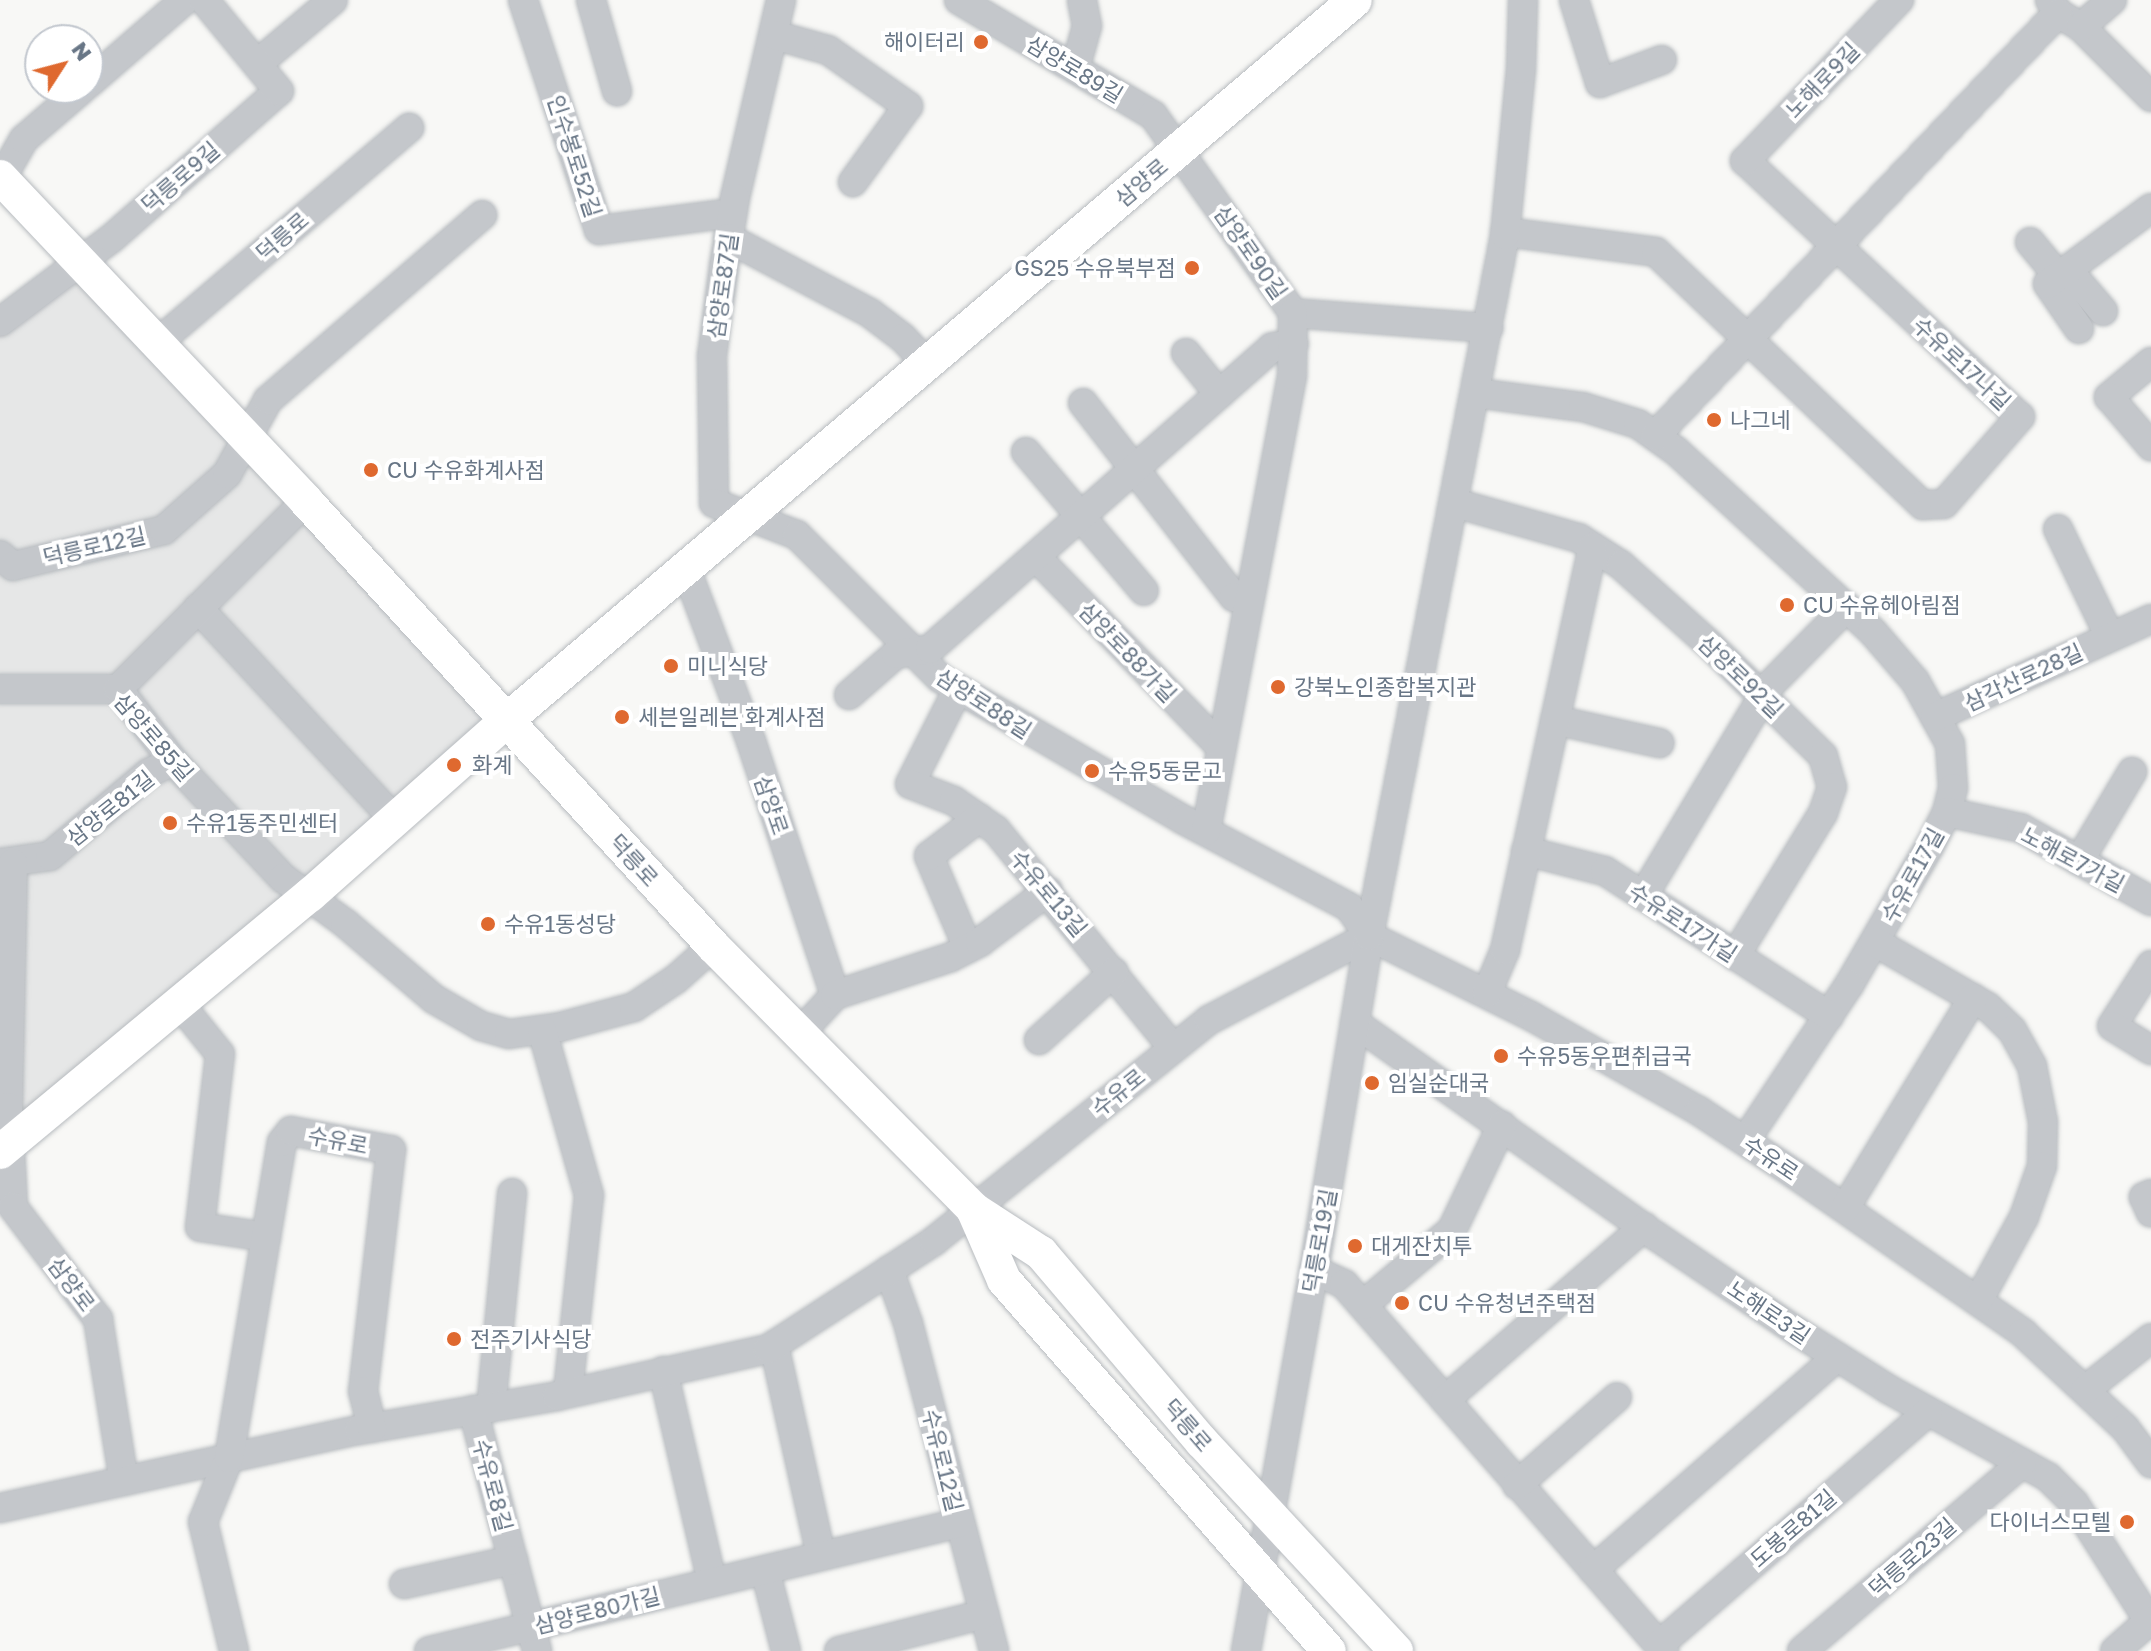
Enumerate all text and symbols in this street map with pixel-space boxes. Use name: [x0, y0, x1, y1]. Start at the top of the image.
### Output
north arrow: [24, 24, 104, 104]
place label: 해이터리: [884, 29, 965, 55]
street label: 삼양로89길: [1022, 30, 1128, 108]
marker: 해이터리: [972, 33, 990, 51]
text: N: [66, 36, 98, 65]
street label: 노해로9길: [1780, 37, 1864, 123]
street label: 인수봉로52길: [543, 92, 607, 220]
street label: 덕릉로9길: [136, 136, 224, 218]
street label: 삼양로: [1109, 152, 1173, 212]
street label: 삼양로90길: [1209, 200, 1293, 304]
street label: 덕릉로: [250, 206, 314, 266]
street label: 삼양로87길: [702, 232, 742, 340]
place label: GS25 수유북부점: [1014, 255, 1176, 281]
marker: GS25 수유북부점: [1183, 259, 1201, 277]
street label: 수유로17나길: [1908, 311, 2016, 415]
place label: 나그네: [1730, 407, 1791, 433]
marker: 나그네: [1705, 411, 1723, 429]
place label: CU 수유화계사점: [387, 457, 545, 483]
marker: CU 수유화계사점: [362, 461, 380, 479]
street label: 덕릉로12길: [40, 521, 148, 571]
place label: CU 수유헤아림점: [1803, 592, 1961, 618]
marker: CU 수유헤아림점: [1778, 596, 1796, 614]
street label: 삼양로88가길: [1074, 597, 1182, 707]
street label: 삼양로92길: [1693, 629, 1789, 723]
street label: 삼각산로28길: [1960, 638, 2086, 716]
place label: 미니식당: [687, 653, 768, 679]
marker: 미니식당: [662, 657, 680, 675]
street label: 삼양로88길: [932, 663, 1036, 743]
place label: 강북노인종합복지관: [1294, 674, 1476, 700]
marker: 강북노인종합복지관: [1269, 678, 1287, 696]
street label: 삼양로85길: [109, 688, 199, 786]
place label: 세븐일레븐 화계사점: [638, 704, 826, 730]
marker: 세븐일레븐 화계사점: [613, 708, 631, 726]
place label: 화계: [472, 752, 512, 778]
marker: 화계: [443, 754, 465, 776]
place label: 수유5동문고: [1108, 758, 1222, 784]
marker: 수유5동문고: [1083, 762, 1101, 780]
street label: 삼양로81길: [61, 765, 159, 851]
street label: 삼양로: [750, 772, 794, 838]
place label: 수유1동주민센터: [186, 810, 338, 836]
marker: 수유1동주민센터: [161, 814, 179, 832]
street label: 노해로7가길: [2017, 821, 2129, 897]
street label: 수유로17길: [1875, 823, 1949, 927]
street label: 덕릉로: [604, 829, 664, 891]
street label: 수유로13길: [1005, 844, 1093, 942]
street label: 수유로17가길: [1624, 877, 1742, 967]
place label: 수유1동성당: [504, 911, 616, 937]
marker: 수유1동성당: [479, 915, 497, 933]
place label: 수유5동우편취급국: [1517, 1043, 1692, 1069]
marker: 수유5동우편취급국: [1492, 1047, 1510, 1065]
street label: 수유로: [1086, 1063, 1150, 1121]
place label: 임실순대국: [1388, 1070, 1489, 1096]
marker: 임실순대국: [1363, 1074, 1381, 1092]
street label: 수유로: [306, 1121, 370, 1159]
street label: 수유로: [1738, 1130, 1804, 1186]
street label: 덕릉로19길: [1297, 1187, 1341, 1295]
place label: 대게잔치투: [1371, 1233, 1472, 1259]
marker: 대게잔치투: [1346, 1237, 1364, 1255]
street label: 삼양로: [43, 1252, 101, 1316]
street label: 노해로3길: [1723, 1275, 1815, 1349]
place label: CU 수유청년주택점: [1418, 1290, 1596, 1316]
marker: CU 수유청년주택점: [1393, 1294, 1411, 1312]
place label: 전주기사식당: [470, 1326, 591, 1352]
marker: 전주기사식당: [445, 1330, 463, 1348]
street label: 덕릉로: [1158, 1393, 1218, 1457]
street label: 수유로12길: [918, 1406, 968, 1514]
street label: 수유로8길: [468, 1436, 518, 1534]
street label: 도봉로81길: [1745, 1484, 1841, 1572]
place label: 다이너스모텔: [1990, 1509, 2111, 1535]
street label: 덕릉로23길: [1863, 1512, 1961, 1602]
marker: 다이너스모텔: [2118, 1513, 2136, 1531]
street label: 삼양로80가길: [532, 1582, 662, 1638]

